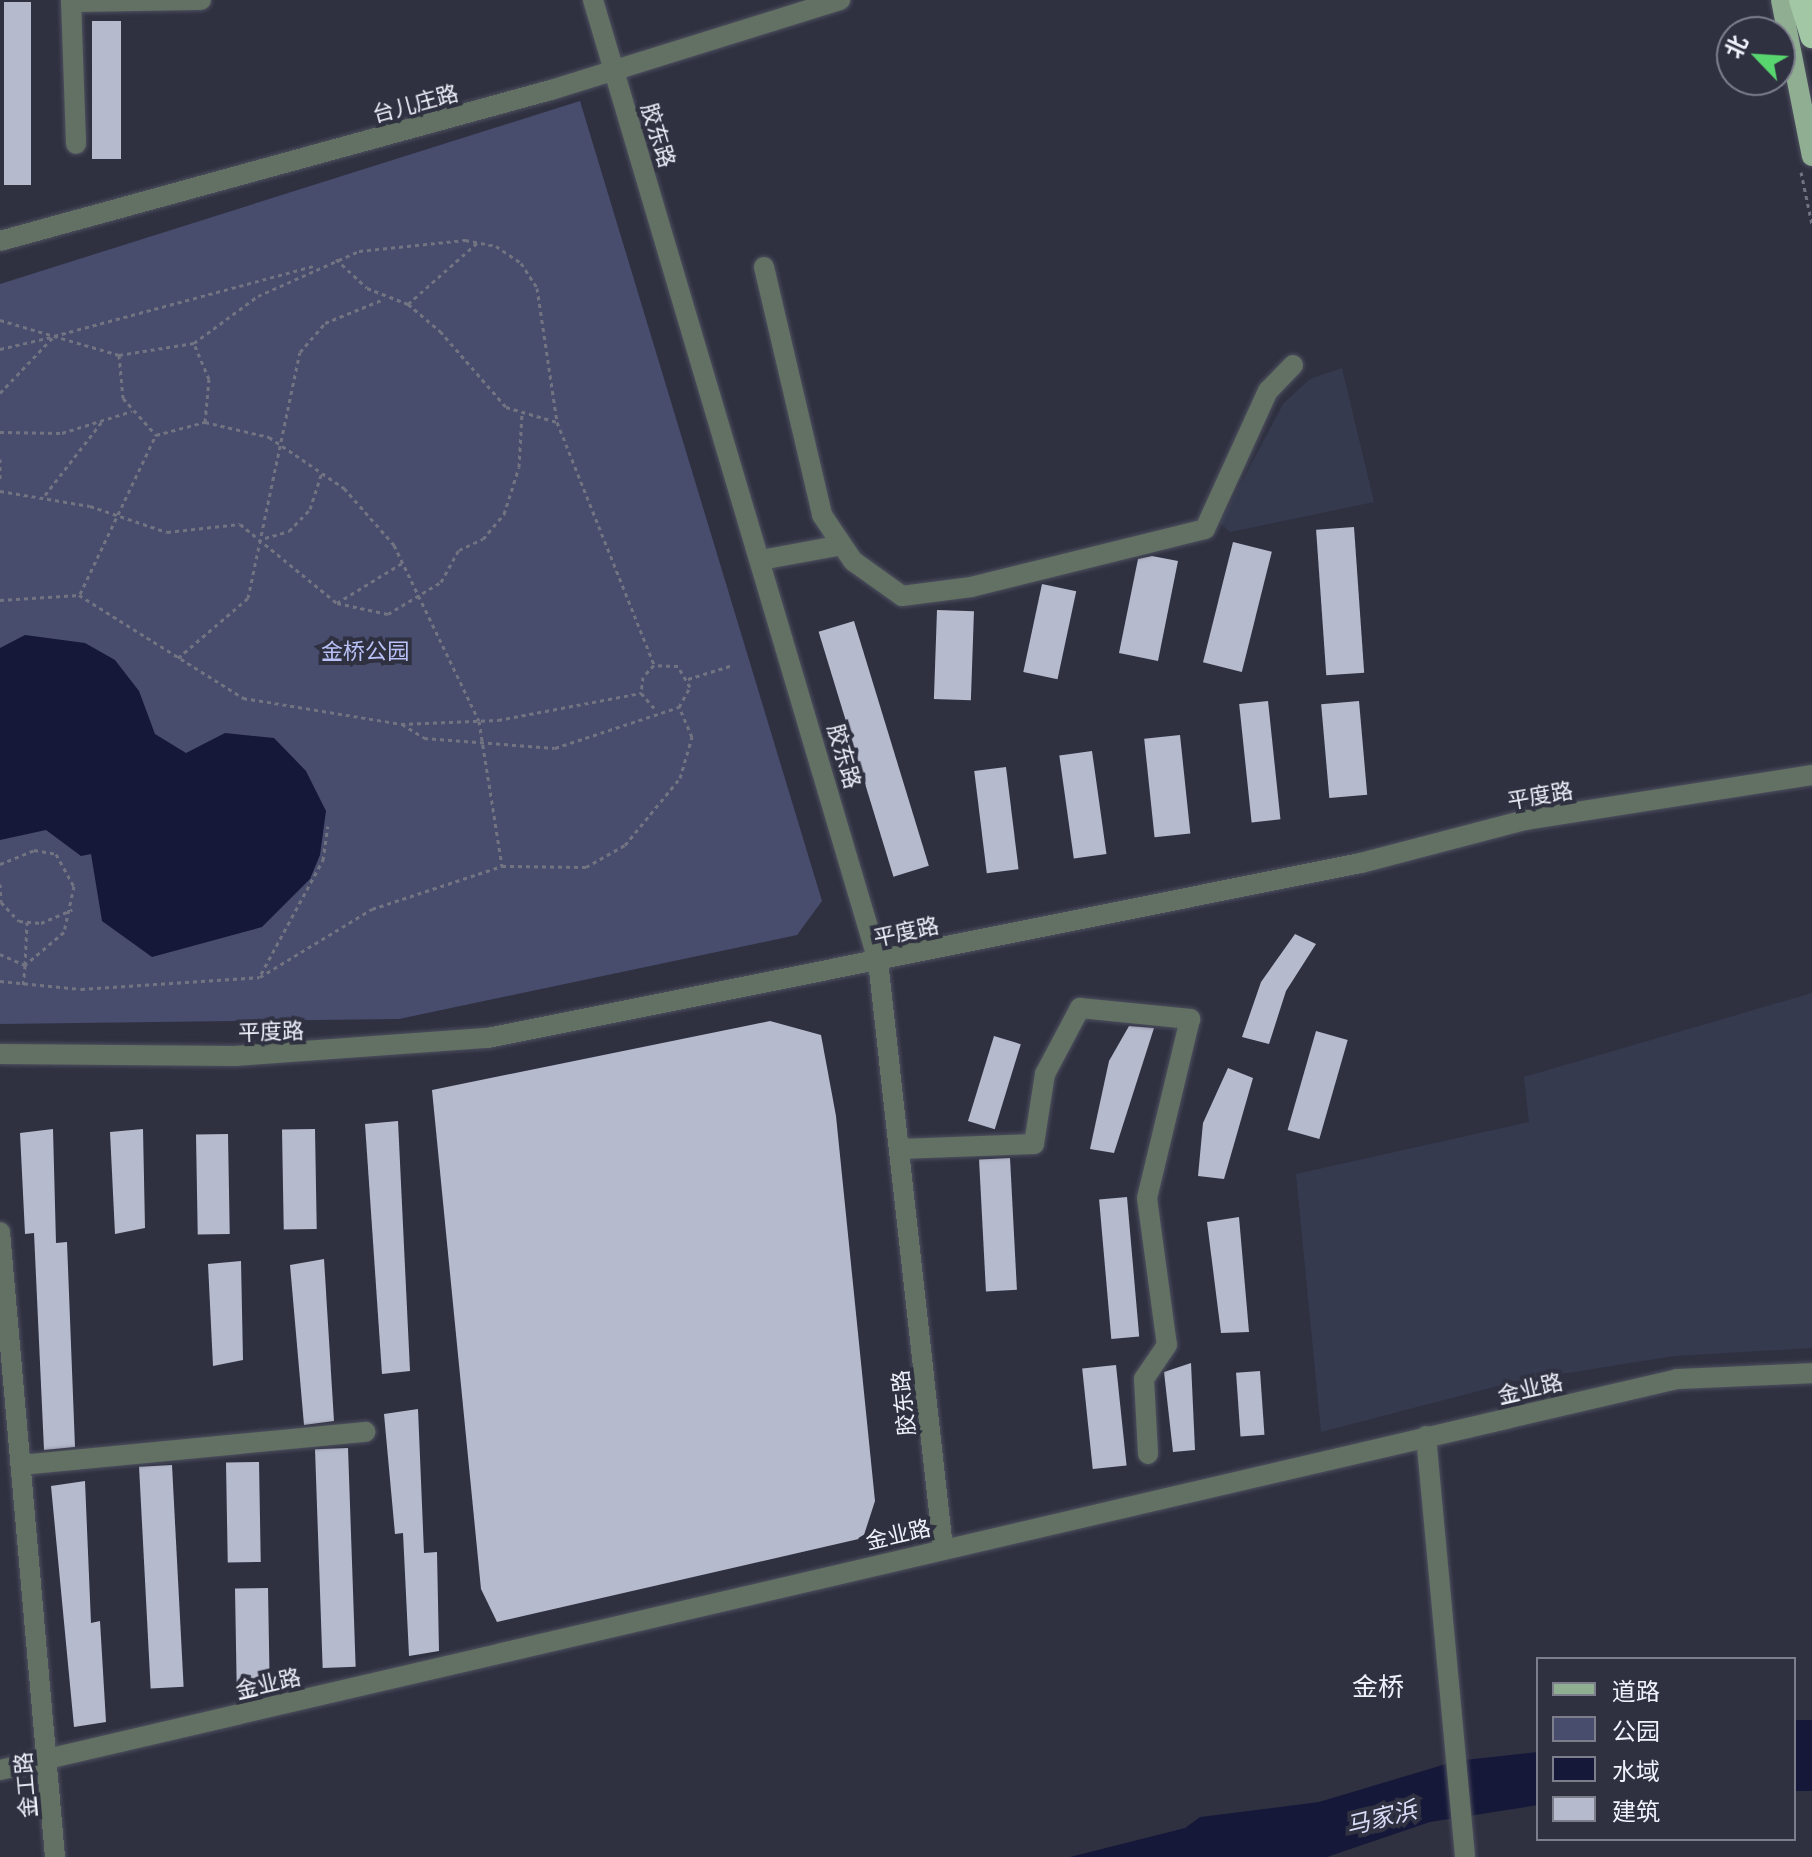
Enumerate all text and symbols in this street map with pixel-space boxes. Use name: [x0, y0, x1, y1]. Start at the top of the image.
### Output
north arrow: [1716, 16, 1796, 96]
text: 北: [1719, 31, 1752, 62]
street label: 台儿庄路: [369, 79, 461, 127]
street label: 胶东路: [637, 100, 681, 170]
park label: 金桥公园: [321, 638, 409, 664]
street label: 胶东路: [823, 721, 867, 791]
street label: 平度路: [1505, 776, 1575, 814]
street label: 平度路: [871, 911, 941, 951]
street label: 平度路: [238, 1017, 304, 1045]
street label: 金业路: [1495, 1368, 1565, 1408]
street label: 胶东路: [886, 1369, 920, 1437]
street label: 金业路: [863, 1514, 933, 1554]
legend: [1536, 1657, 1796, 1841]
street label: 金业路: [233, 1663, 303, 1703]
district label: 金桥: [1352, 1670, 1404, 1702]
text: 道路: [1612, 1676, 1660, 1705]
text: 公园: [1612, 1716, 1660, 1745]
street label: 金工路: [9, 1751, 41, 1819]
text: 水域: [1612, 1756, 1660, 1785]
water label: 马家浜: [1343, 1794, 1419, 1840]
text: 建筑: [1612, 1796, 1660, 1825]

